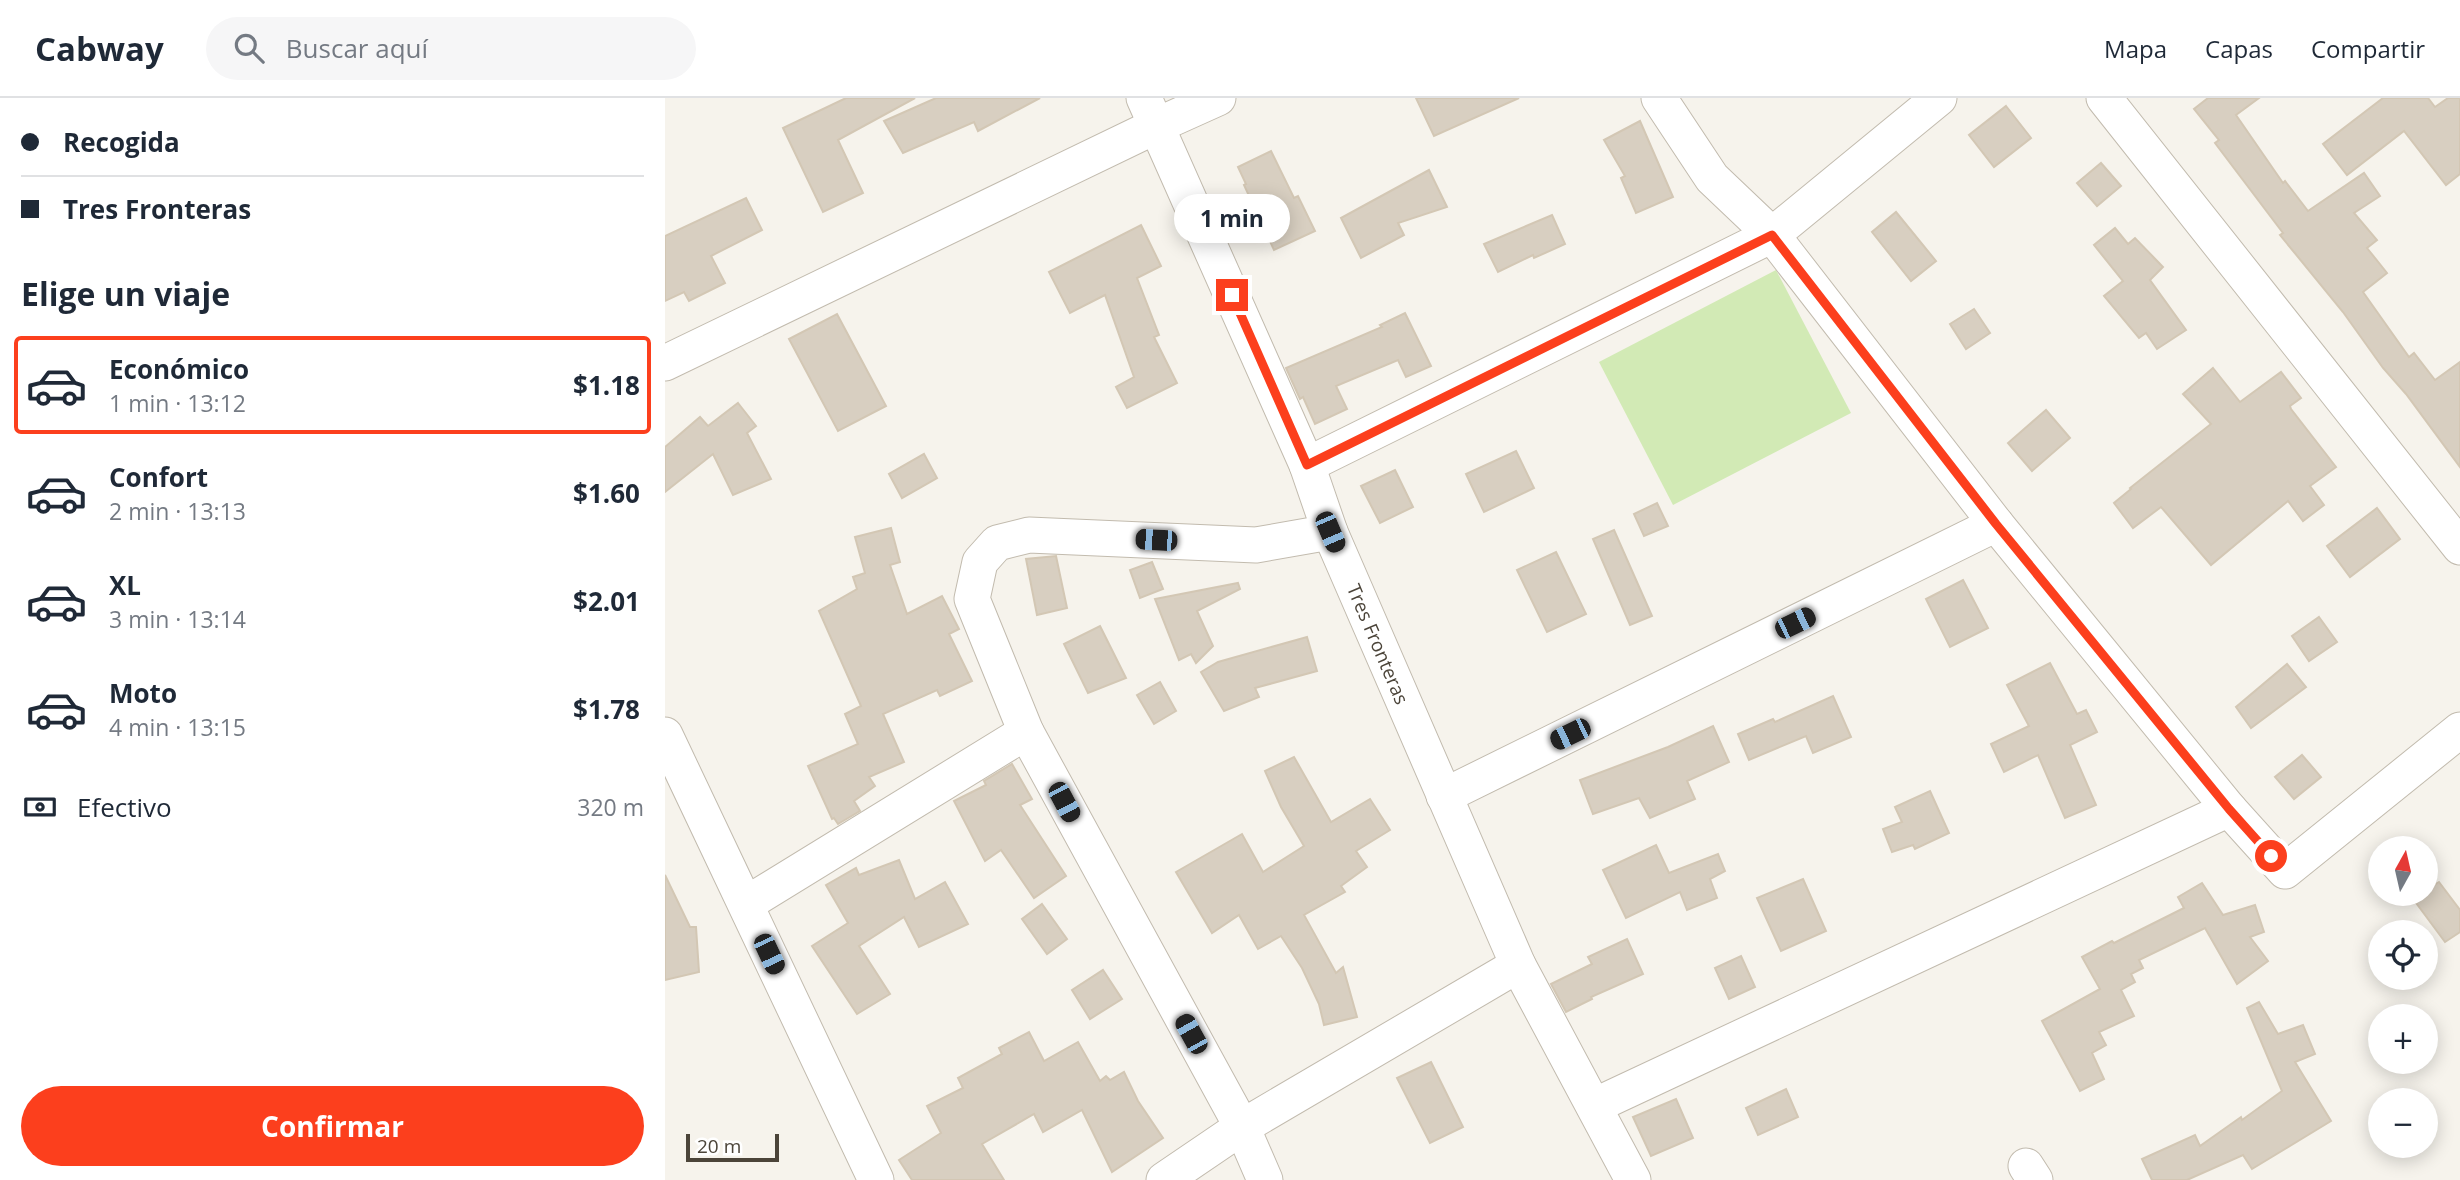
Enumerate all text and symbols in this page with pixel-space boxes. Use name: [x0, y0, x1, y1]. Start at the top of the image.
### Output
search box: [206, 17, 696, 80]
text: Cabway: [35, 26, 164, 71]
icon: search: [230, 29, 268, 67]
text: Buscar aquí: [286, 30, 428, 66]
text: Mapa: [2104, 32, 2167, 65]
text: Capas: [2205, 32, 2273, 65]
text: Compartir: [2311, 32, 2425, 65]
text: Recogida: [63, 124, 180, 160]
text: Tres Fronteras: [63, 191, 251, 227]
callout: 1 min: [1174, 194, 1290, 242]
text: 1 min: [1200, 202, 1264, 234]
text: Elige un viaje: [21, 272, 230, 315]
route end: [1216, 279, 1248, 311]
text: Económico: [109, 351, 249, 387]
icon: car: [25, 354, 88, 417]
text: $1.18: [573, 367, 640, 403]
text: 1 min · 13:12: [109, 387, 246, 419]
text: Confort: [109, 459, 208, 495]
icon: car: [25, 462, 88, 525]
text: $1.60: [573, 475, 640, 511]
text: 2 min · 13:13: [109, 495, 246, 527]
car: [1313, 509, 1348, 555]
car: [1135, 528, 1178, 552]
text: XL: [109, 567, 141, 603]
icon: car: [25, 570, 88, 633]
street label: Tres Fronteras: [1341, 580, 1415, 708]
text: $2.01: [573, 583, 640, 619]
text: 3 min · 13:14: [109, 603, 246, 635]
car: [1772, 604, 1819, 642]
text: Moto: [109, 675, 177, 711]
icon: car: [25, 678, 88, 741]
text: $1.78: [573, 691, 640, 727]
text: 4 min · 13:15: [109, 711, 246, 743]
car: [1547, 715, 1594, 753]
car: [1045, 779, 1084, 825]
icon: cash: [21, 788, 59, 826]
text: Efectivo: [77, 789, 172, 825]
text: 320 m: [577, 791, 644, 823]
north arrow: [2368, 836, 2438, 906]
map controls: [2368, 836, 2438, 1158]
route start: [2255, 840, 2287, 872]
button: locate: [2368, 920, 2438, 990]
car: [751, 931, 788, 977]
button: +: [2368, 1004, 2438, 1074]
car: [1172, 1011, 1211, 1057]
button: Confirmar: [21, 1086, 644, 1166]
button: −: [2368, 1088, 2438, 1158]
scale bar: [686, 1131, 779, 1163]
text: 20 m: [697, 1133, 741, 1159]

